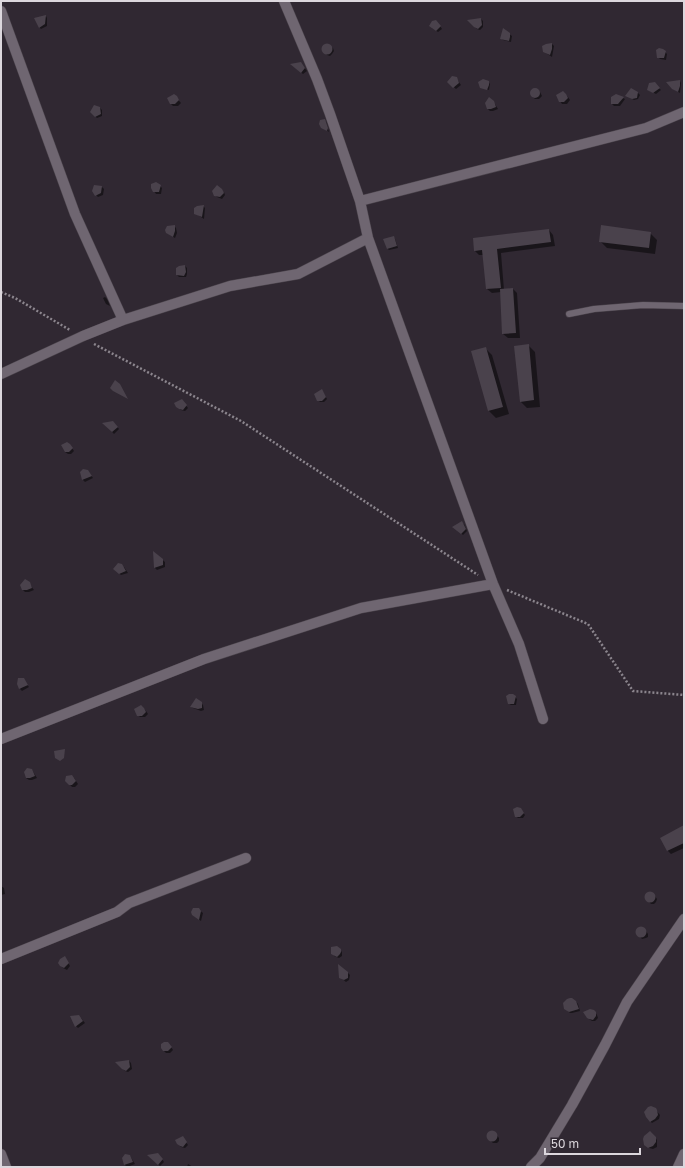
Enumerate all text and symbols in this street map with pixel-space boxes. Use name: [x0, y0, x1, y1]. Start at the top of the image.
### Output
scale bar: [545, 1130, 640, 1156]
text: 50 m: [551, 1136, 579, 1151]

